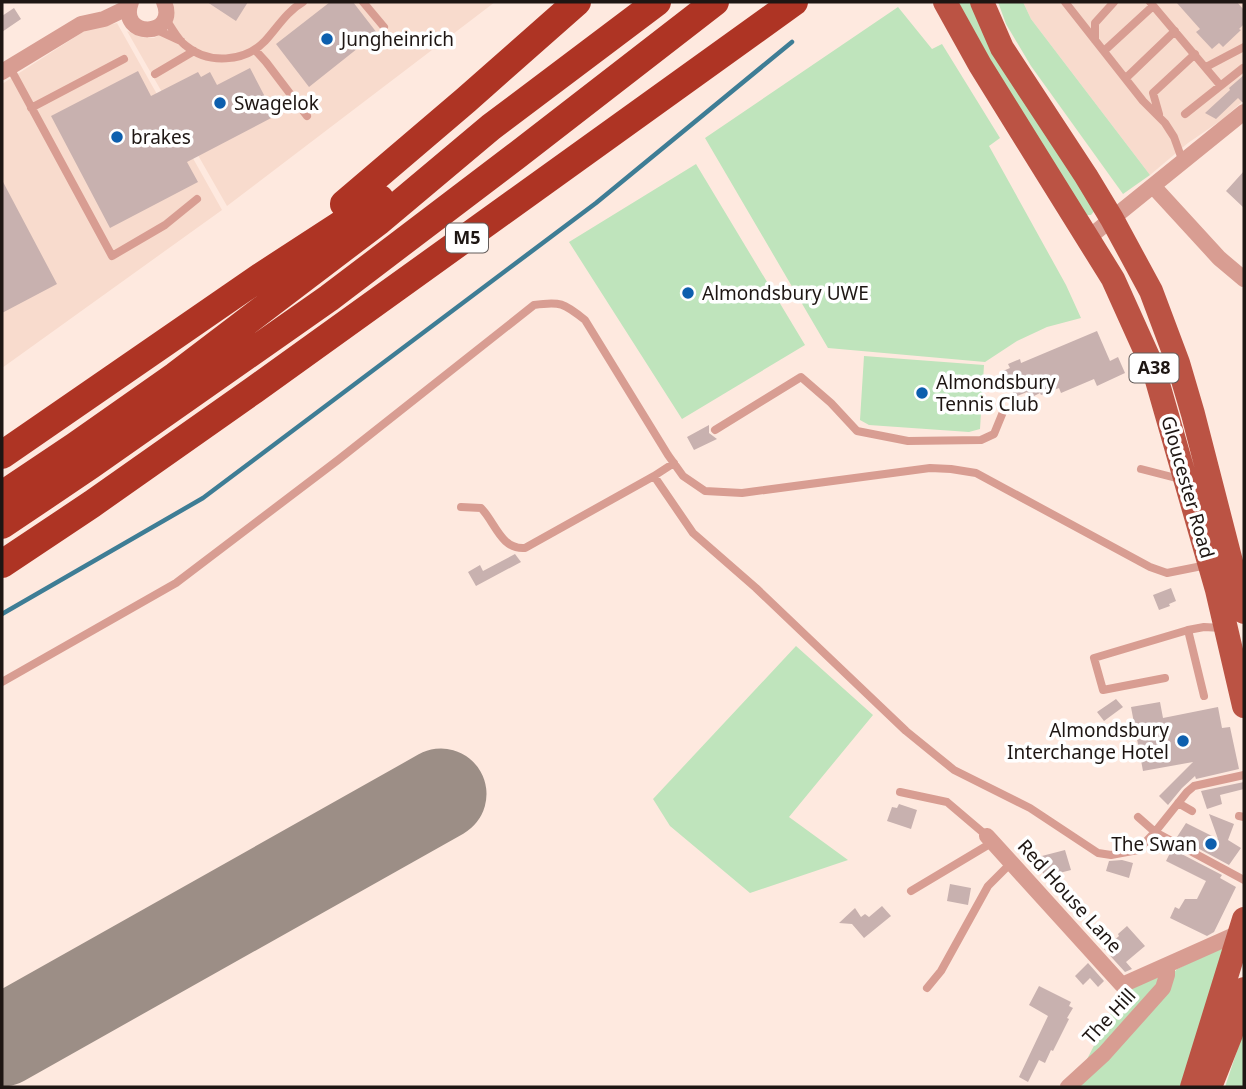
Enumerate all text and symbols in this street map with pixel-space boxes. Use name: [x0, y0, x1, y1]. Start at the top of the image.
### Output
place label: Jungheinrich: [339, 26, 454, 52]
marker: Jungheinrich: [319, 31, 335, 47]
place label: Swagelok: [234, 90, 319, 116]
marker: Swagelok: [212, 95, 228, 111]
place label: brakes: [131, 124, 191, 150]
marker: brakes: [109, 129, 125, 145]
road number: M5: [446, 224, 488, 252]
place label: Almondsbury UWE: [702, 280, 869, 306]
marker: Almondsbury UWE: [680, 285, 696, 301]
road number: A38: [1130, 354, 1178, 382]
place label: Almondsbury Tennis Club: [936, 369, 1056, 417]
marker: Almondsbury Tennis Club: [914, 385, 930, 401]
street label: Gloucester Road: [1155, 413, 1221, 561]
place label: Almondsbury Interchange Hotel: [1007, 717, 1169, 765]
marker: Almondsbury Interchange Hotel: [1175, 733, 1191, 749]
place label: The Swan: [1111, 831, 1197, 857]
street label: Red House Lane: [1012, 834, 1128, 958]
marker: The Swan: [1203, 836, 1219, 852]
street label: The Hill: [1077, 983, 1141, 1049]

